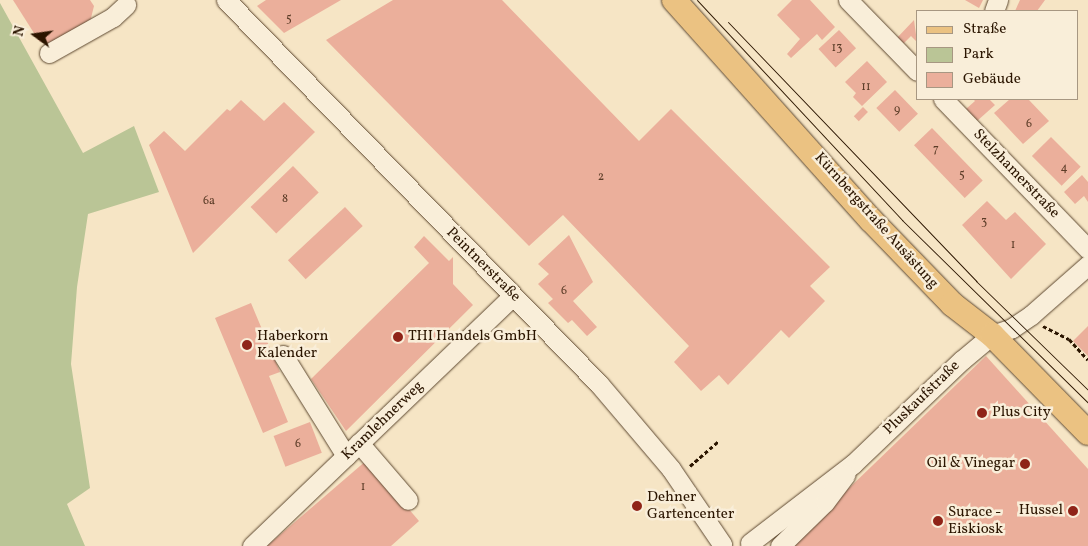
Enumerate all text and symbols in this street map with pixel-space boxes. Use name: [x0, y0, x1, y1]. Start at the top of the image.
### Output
north arrow: [10, 10, 60, 60]
legend: [916, 10, 1078, 100]
house number: 5: [286, 13, 292, 27]
text: Straße: [963, 19, 1006, 40]
text: N: [10, 24, 30, 38]
house number: 13: [832, 42, 842, 56]
text: Park: [963, 44, 994, 65]
text: Gebäude: [963, 69, 1021, 90]
house number: 11: [861, 81, 871, 95]
house number: 9: [894, 104, 900, 118]
house number: 6: [1026, 118, 1032, 132]
street label: Stelzhamerstraße: [969, 126, 1063, 222]
house number: 7: [933, 143, 939, 157]
street label: Kürnbergstraße Ausästung: [810, 149, 942, 293]
house number: 4: [1060, 162, 1068, 176]
house number: 5: [959, 169, 965, 183]
house number: 2: [598, 171, 604, 185]
house number: 8: [282, 193, 288, 207]
house number: 6a: [203, 195, 215, 209]
house number: 3: [981, 216, 987, 230]
street label: Peintnerstraße: [442, 224, 524, 306]
house number: 1: [1011, 239, 1015, 253]
house number: 6: [561, 285, 567, 299]
place label: Haberkorn Kalender: [257, 327, 329, 362]
place label: THI Handels GmbH: [408, 328, 537, 346]
marker: THI Handels GmbH: [392, 331, 404, 343]
marker: Haberkorn Kalender: [241, 339, 253, 351]
street label: Pluskaufstraße: [880, 357, 964, 439]
street label: Kramlehnerweg: [339, 378, 427, 464]
place label: Plus City: [992, 404, 1051, 422]
marker: Plus City: [976, 407, 988, 419]
house number: 6: [295, 438, 301, 452]
place label: Oil & Vinegar: [926, 455, 1015, 473]
marker: Oil & Vinegar: [1019, 458, 1031, 470]
house number: 1: [361, 481, 365, 495]
place label: Dehner Gartencenter: [647, 488, 734, 523]
marker: Dehner Gartencenter: [631, 500, 643, 512]
place label: Hussel: [1019, 502, 1063, 520]
place label: Surace - Eiskiosk: [948, 503, 1003, 538]
marker: Hussel: [1067, 505, 1079, 517]
marker: Surace - Eiskiosk: [932, 515, 944, 527]

